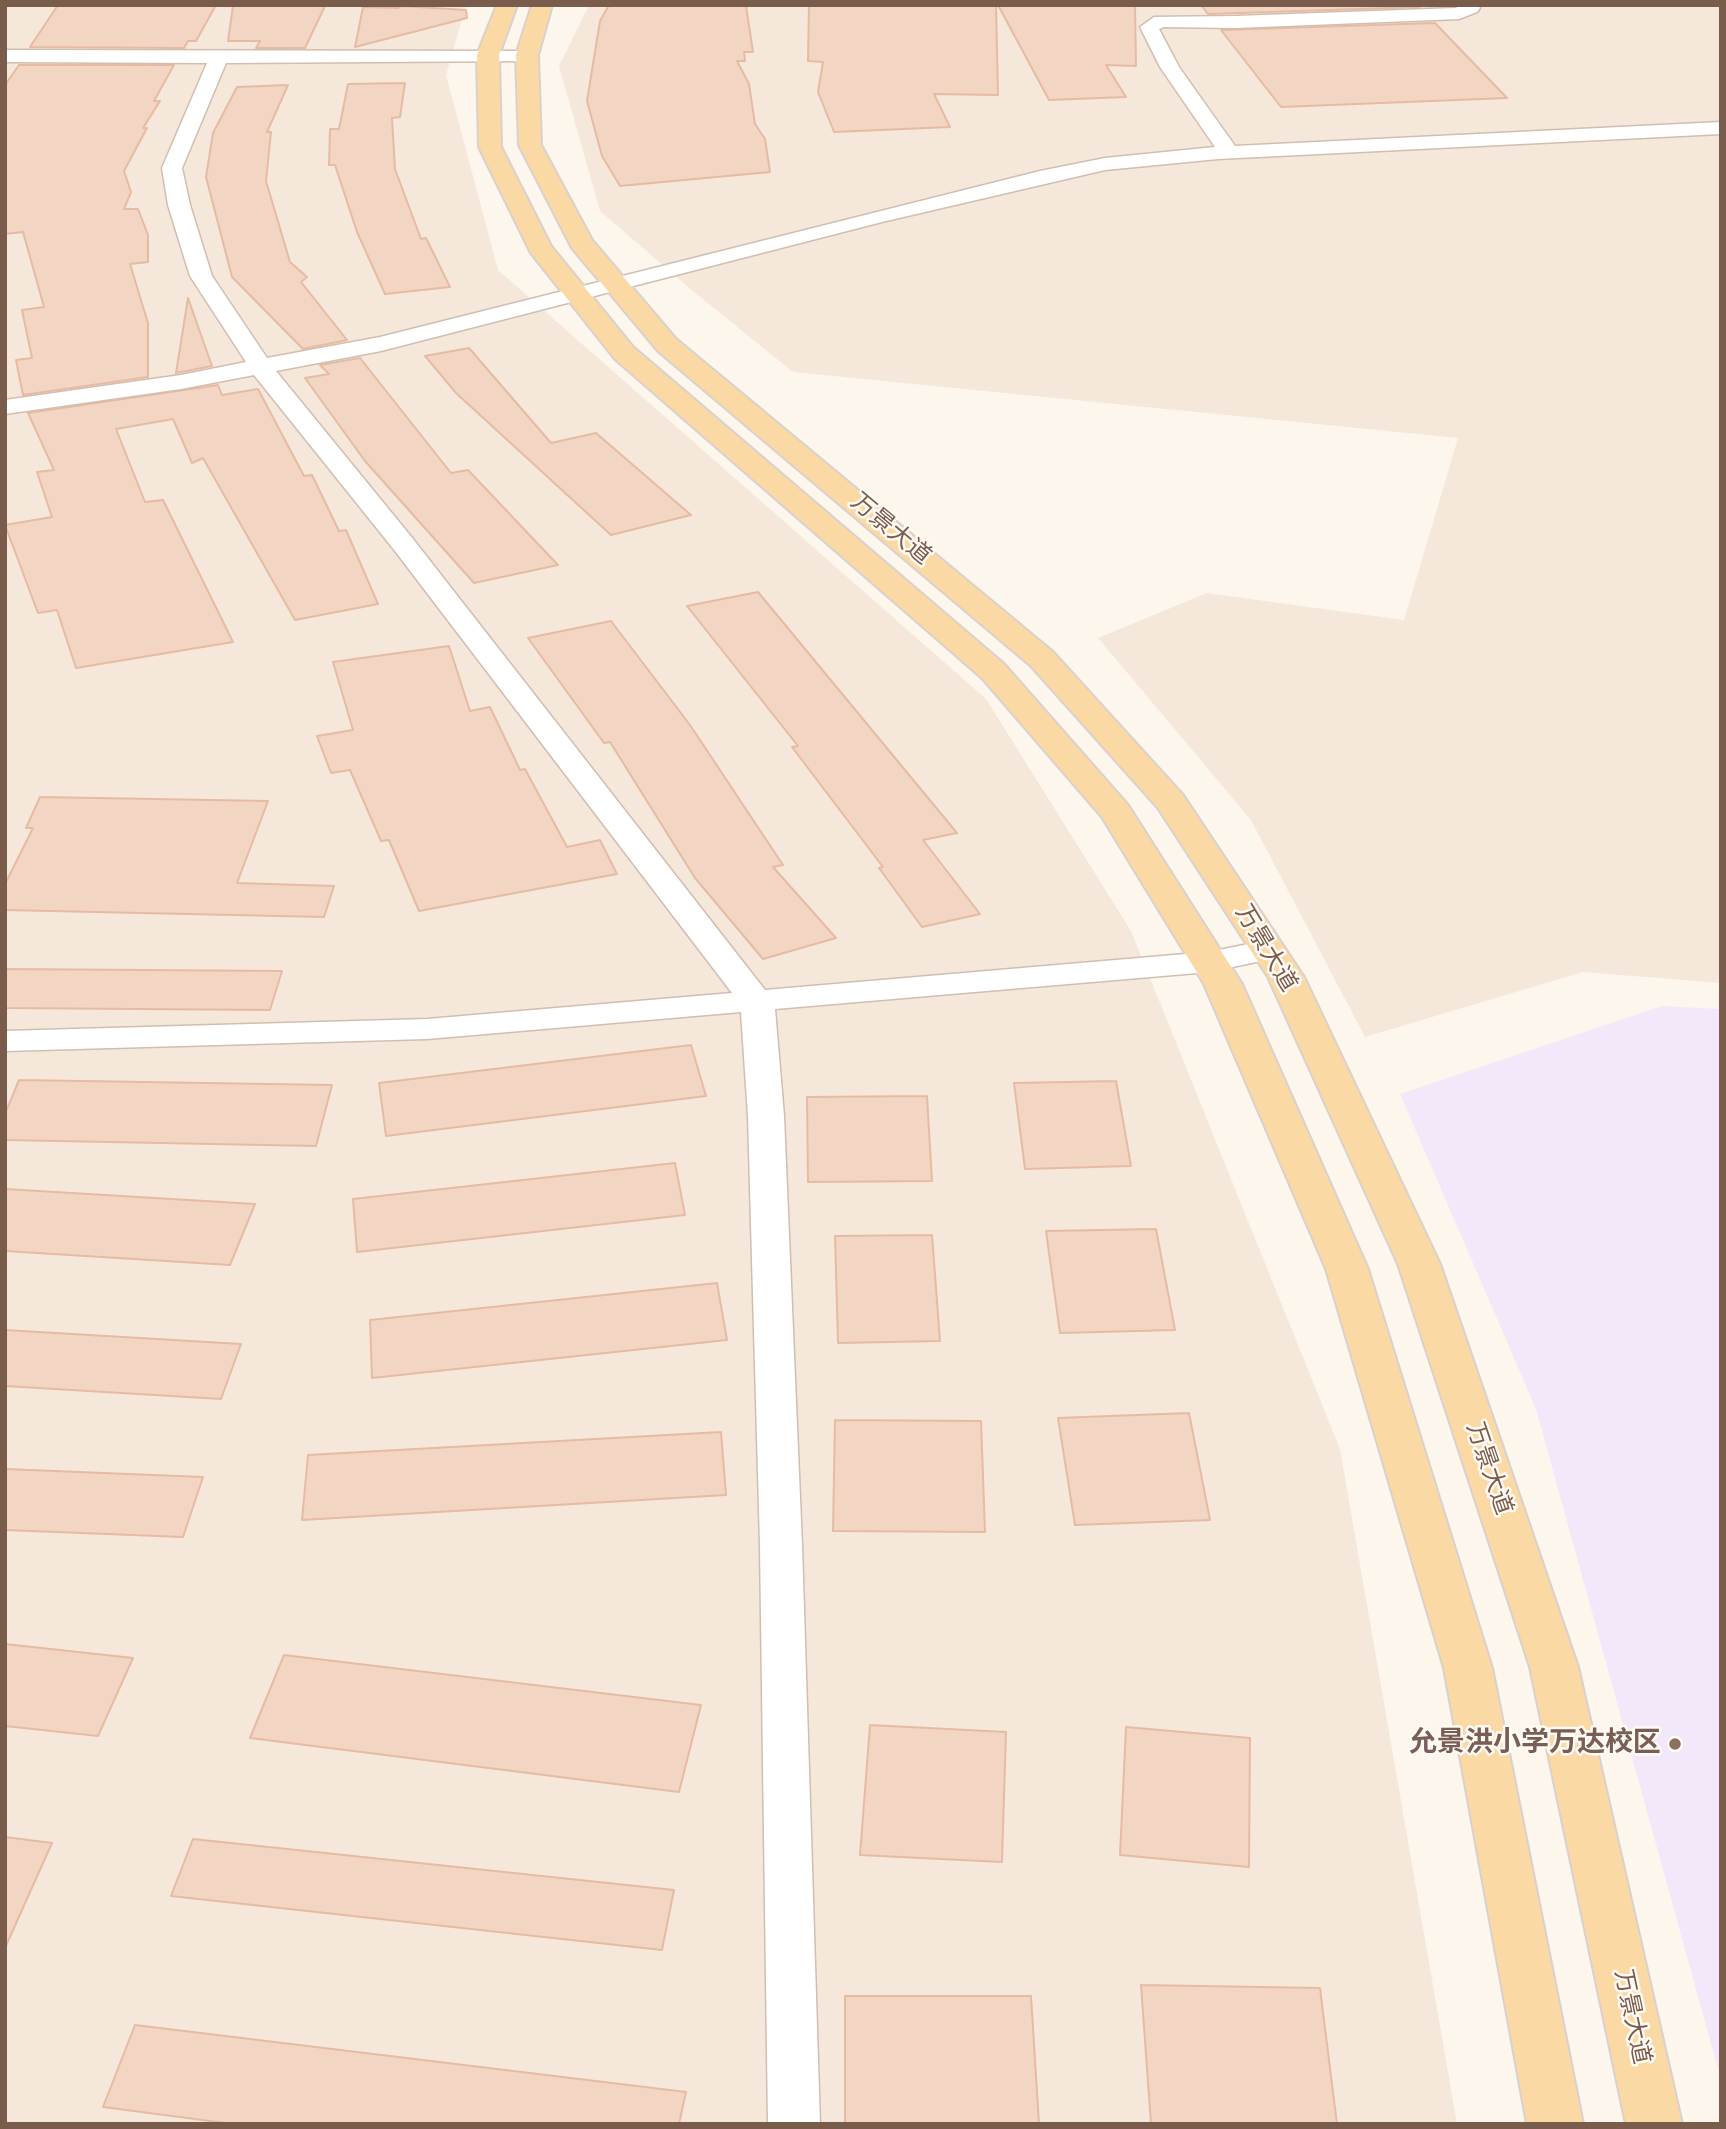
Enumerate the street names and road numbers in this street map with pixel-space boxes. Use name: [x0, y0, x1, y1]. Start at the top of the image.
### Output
street label: 万景大道: [844, 488, 936, 572]
street label: 万景大道: [1228, 900, 1302, 998]
street label: 万景大道: [1459, 1419, 1517, 1519]
street label: 万景大道: [1607, 1967, 1655, 2067]

